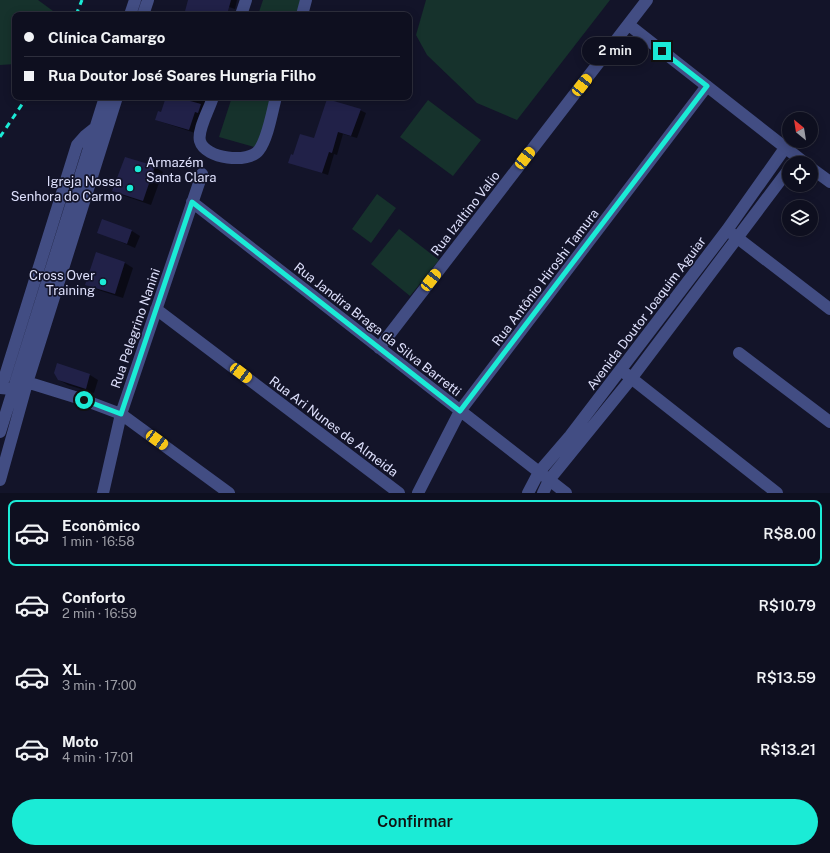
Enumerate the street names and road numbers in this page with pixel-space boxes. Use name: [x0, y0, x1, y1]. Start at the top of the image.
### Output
street label: Rua Izaltino Valio: [428, 168, 503, 259]
street label: Rua Antônio Hiroshi Tamura: [489, 206, 602, 349]
street label: Avenida Doutor Joaquim Aguiar: [584, 234, 709, 393]
street label: Rua Jandira Braga da Silva Barretti: [291, 260, 464, 399]
street label: Rua Pelegrino Nanini: [108, 266, 163, 390]
street label: Rua Ari Nunes de Almeida: [266, 373, 401, 480]

